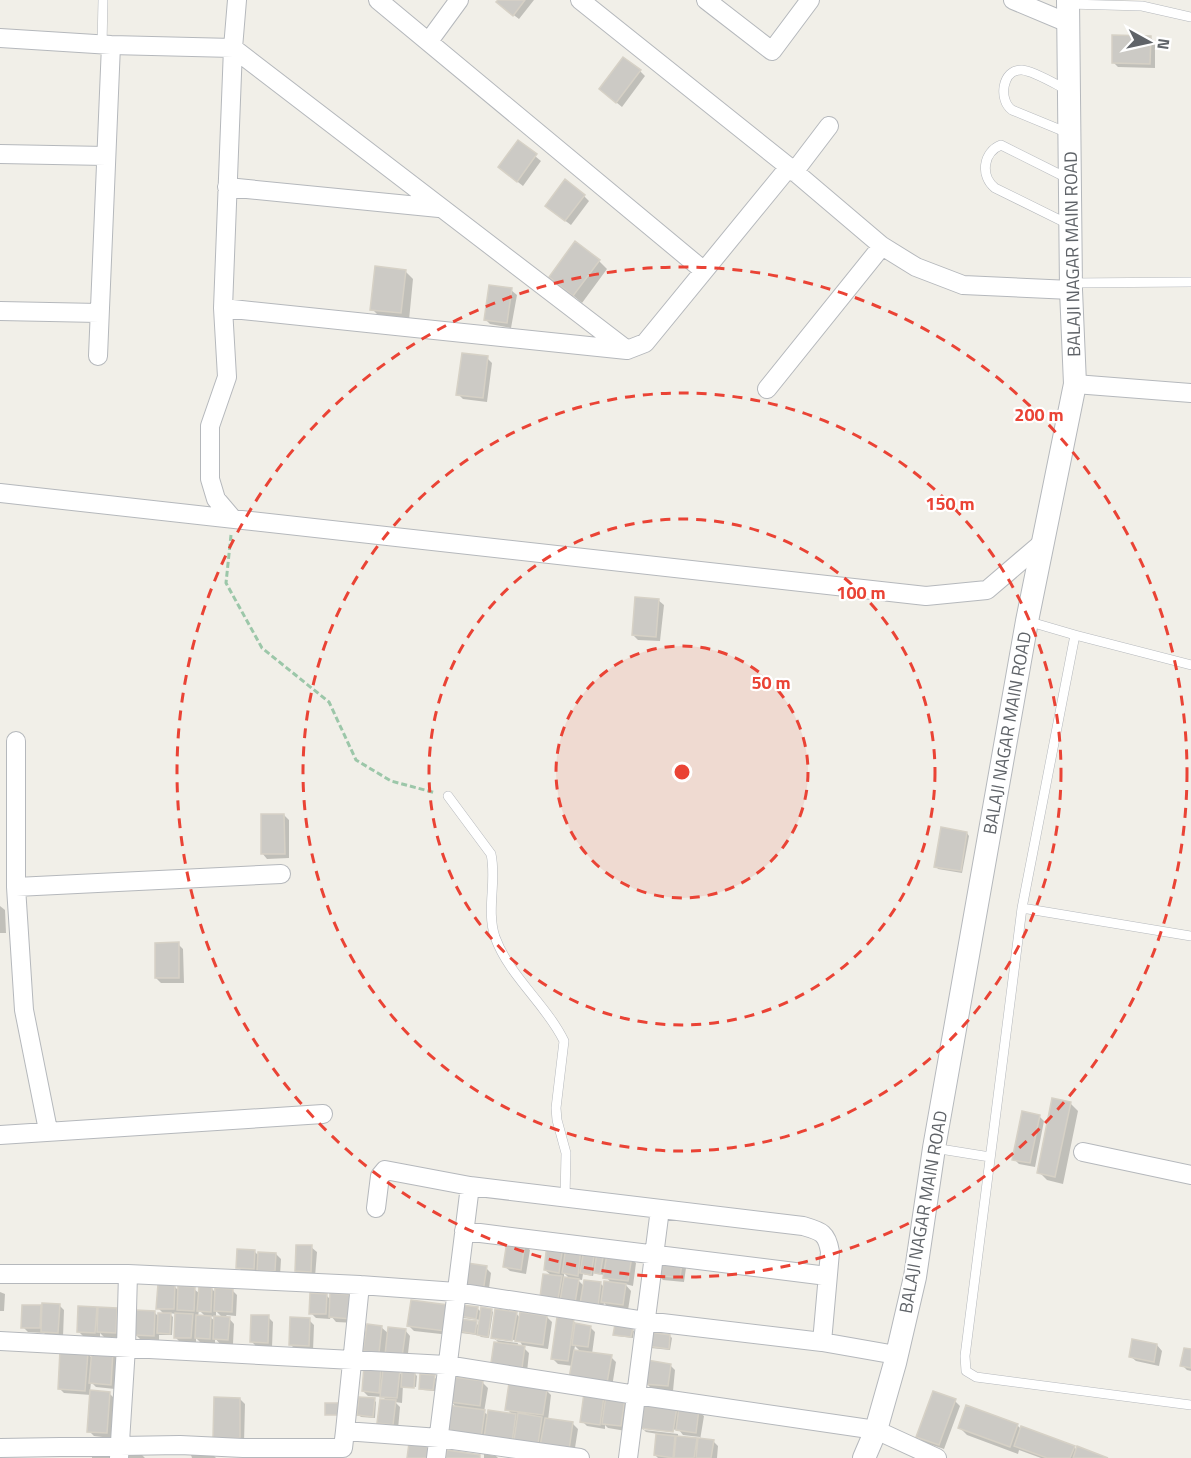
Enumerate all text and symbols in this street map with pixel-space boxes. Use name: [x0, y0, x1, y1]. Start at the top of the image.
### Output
north arrow: [1119, 12, 1179, 72]
text: N: [1151, 37, 1177, 51]
street label: BALAJI NAGAR MAIN ROAD: [1057, 151, 1087, 357]
text: 200 m: [1014, 401, 1064, 428]
text: 150 m: [925, 490, 975, 517]
text: 100 m: [836, 579, 886, 606]
street label: BALAJI NAGAR MAIN ROAD: [976, 629, 1038, 837]
text: 50 m: [751, 669, 791, 696]
centre of rings: [672, 762, 692, 782]
street label: BALAJI NAGAR MAIN ROAD: [892, 1108, 954, 1316]

